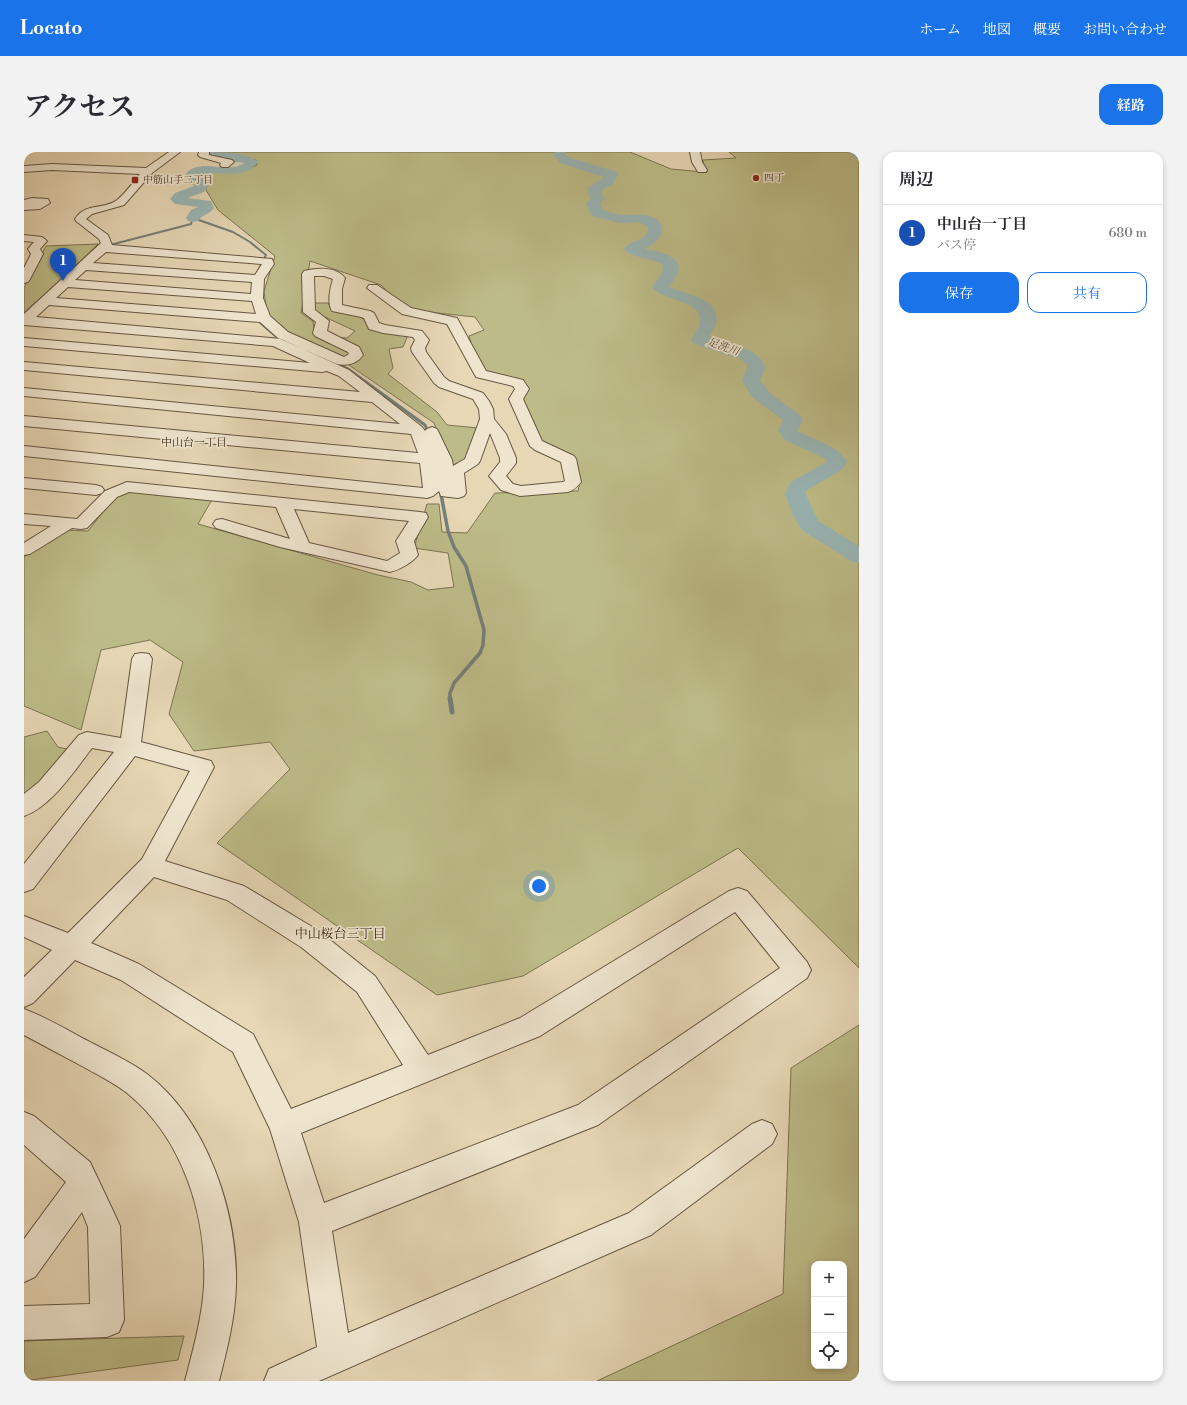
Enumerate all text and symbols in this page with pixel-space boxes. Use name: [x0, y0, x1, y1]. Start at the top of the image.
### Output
text: Locato: [20, 16, 82, 40]
text: ホーム: [919, 21, 961, 39]
text: 地図: [983, 21, 1011, 39]
text: 概要: [1033, 21, 1061, 39]
text: お問い合わせ: [1083, 21, 1167, 39]
button: 経路: [1099, 84, 1163, 125]
text: アクセス: [24, 90, 135, 125]
text: 周辺: [899, 169, 933, 191]
place label: 四丁: [764, 172, 784, 184]
marker: 四丁: [751, 173, 761, 183]
place label: 中筋山手二丁目: [143, 174, 213, 186]
marker: 中筋山手二丁目: [130, 175, 140, 185]
text: 中山台一丁目: [937, 215, 1027, 234]
text: 1: [909, 225, 915, 241]
text: 680 m: [1108, 225, 1147, 241]
text: バス停: [937, 237, 976, 253]
pin: 1: [50, 248, 76, 281]
button: 保存: [899, 272, 1019, 313]
button: 共有: [1027, 272, 1147, 313]
water label: 足洗川: [705, 335, 742, 359]
district label: 中山台一丁目: [161, 436, 227, 450]
your location: [529, 876, 549, 896]
district label: 中山桜台三丁目: [294, 926, 386, 942]
map controls: [811, 1261, 847, 1369]
button: +: [811, 1261, 847, 1297]
button: −: [811, 1297, 847, 1333]
button: locate: [811, 1333, 847, 1369]

